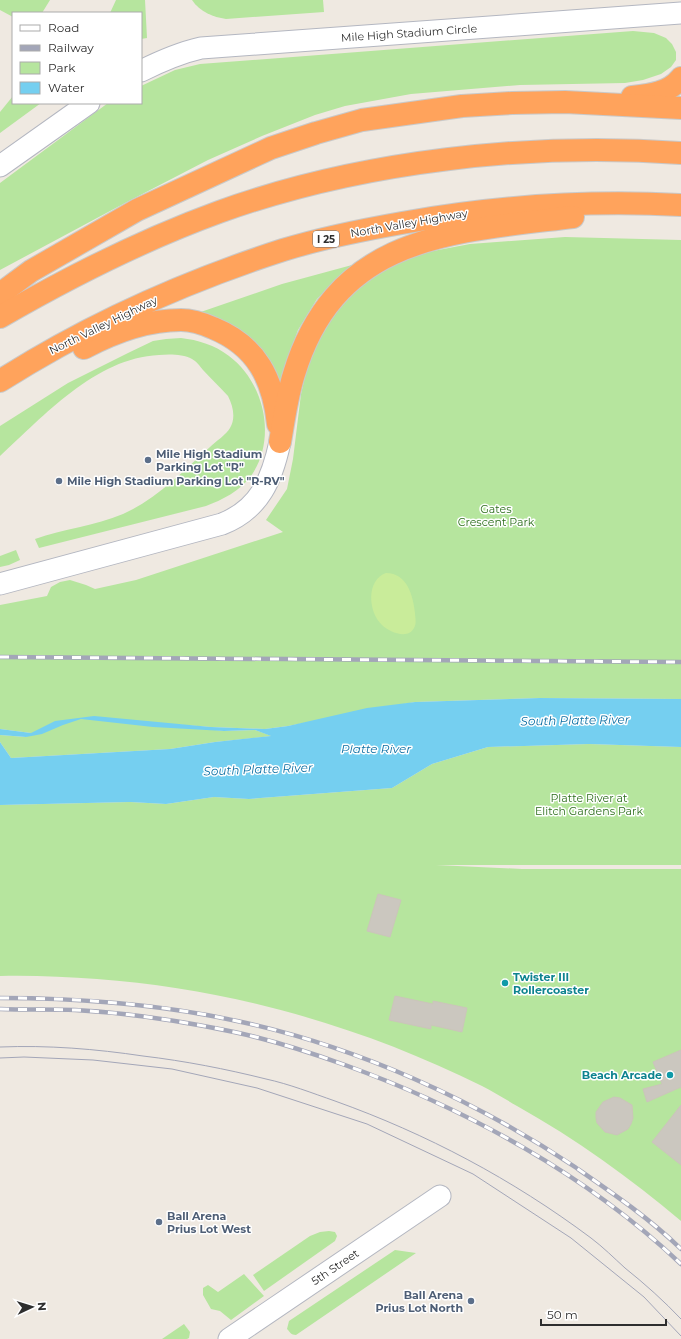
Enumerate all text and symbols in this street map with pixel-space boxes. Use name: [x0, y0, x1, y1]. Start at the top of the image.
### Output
legend: [12, 12, 142, 104]
text: Road: [48, 20, 79, 35]
street label: Mile High Stadium Circle: [341, 21, 478, 45]
text: Railway: [48, 40, 94, 55]
text: Park: [48, 60, 76, 75]
text: Water: [48, 80, 85, 95]
street label: North Valley Highway: [349, 206, 469, 240]
road number: I 25: [313, 231, 339, 247]
street label: North Valley Highway: [47, 293, 159, 357]
place label: Mile High Stadium Parking Lot "R": [156, 447, 262, 474]
marker: Mile High Stadium Parking Lot "R": [143, 455, 153, 465]
place label: Mile High Stadium Parking Lot "R-RV": [67, 474, 285, 488]
marker: Mile High Stadium Parking Lot "R-RV": [54, 476, 64, 486]
park label: Gates Crescent Park: [458, 502, 535, 529]
water label: South Platte River: [520, 712, 630, 728]
water label: Platte River: [341, 741, 411, 756]
water label: South Platte River: [203, 760, 313, 778]
park label: Platte River at Elitch Gardens Park: [535, 791, 643, 818]
place label: Twister III Rollercoaster: [513, 970, 589, 997]
marker: Twister III Rollercoaster: [500, 978, 510, 988]
place label: Beach Arcade: [582, 1068, 662, 1082]
marker: Beach Arcade: [665, 1070, 675, 1080]
place label: Ball Arena Prius Lot West: [167, 1209, 251, 1236]
marker: Ball Arena Prius Lot West: [154, 1217, 164, 1227]
street label: 5th Street: [309, 1246, 362, 1288]
north arrow: [12, 1287, 52, 1327]
place label: Ball Arena Prius Lot North: [375, 1288, 463, 1315]
marker: Ball Arena Prius Lot North: [466, 1296, 476, 1306]
text: N: [35, 1301, 49, 1311]
scale bar: [541, 1301, 666, 1327]
text: 50 m: [547, 1307, 578, 1322]

